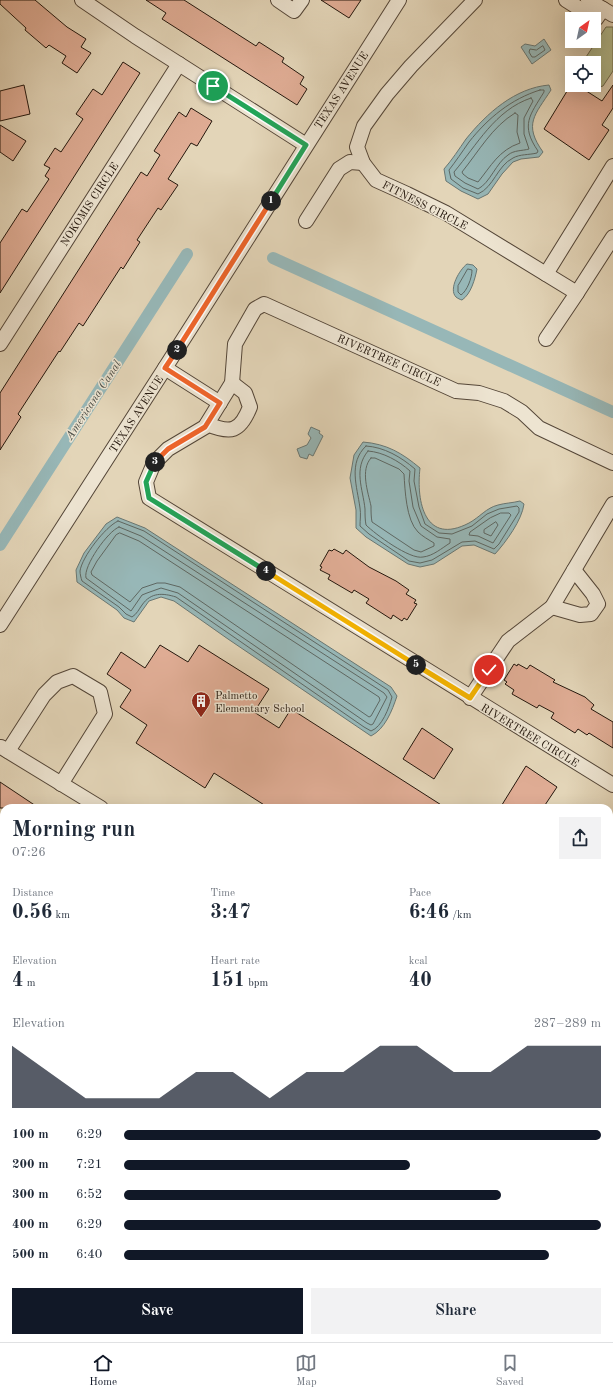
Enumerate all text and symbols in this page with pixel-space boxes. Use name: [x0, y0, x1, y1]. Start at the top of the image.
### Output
north arrow: [565, 12, 601, 48]
map controls: [565, 12, 601, 92]
street label: TEXAS AVENUE: [313, 50, 371, 131]
button: locate: [565, 56, 601, 92]
pin: [196, 69, 230, 103]
icon: arrive: [202, 75, 224, 97]
street label: NOKOMIS CIRCLE: [59, 161, 121, 249]
street label: FITNESS CIRCLE: [380, 180, 469, 233]
pin: 1: [261, 191, 281, 211]
text: 1: [268, 195, 274, 206]
street label: RIVERTREE CIRCLE: [335, 334, 442, 389]
pin: 2: [167, 340, 187, 360]
text: 2: [174, 344, 180, 355]
water label: Americana Canal: [63, 358, 124, 443]
street label: TEXAS AVENUE: [108, 374, 166, 455]
pin: 3: [145, 452, 165, 472]
text: 3: [152, 456, 158, 467]
pin: 4: [256, 561, 276, 581]
text: 4: [263, 565, 269, 576]
pin: [472, 653, 506, 687]
pin: 5: [406, 655, 426, 675]
text: 5: [413, 659, 419, 670]
icon: check: [478, 659, 500, 681]
building icon: Palmetto Elementary School: [190, 690, 212, 718]
place label: Palmetto Elementary School: [215, 691, 305, 715]
street label: RIVERTREE CIRCLE: [478, 703, 580, 770]
button: share: [559, 817, 601, 859]
text: Morning run: [12, 819, 135, 841]
text: 07:26: [12, 846, 46, 859]
text: Distance: [12, 888, 53, 899]
text: Time: [210, 888, 235, 899]
text: Pace: [409, 888, 431, 899]
text: 0.56: [12, 903, 52, 923]
text: 3:47: [210, 903, 251, 923]
text: 6:46: [409, 903, 449, 923]
text: km: [52, 910, 70, 921]
text: /km: [449, 910, 472, 921]
text: Elevation: [12, 956, 57, 967]
text: Heart rate: [210, 956, 260, 967]
text: kcal: [409, 956, 428, 967]
text: 4: [12, 971, 24, 991]
text: 151: [210, 971, 245, 991]
text: 40: [409, 971, 432, 991]
text: m: [24, 978, 35, 989]
text: bpm: [245, 978, 268, 989]
text: Elevation: [12, 1017, 65, 1030]
text: 287–289 m: [534, 1017, 601, 1030]
text: 100 m: [12, 1128, 49, 1141]
text: 6:29: [76, 1128, 102, 1141]
text: 200 m: [12, 1158, 49, 1171]
text: 7:21: [76, 1158, 102, 1171]
text: 300 m: [12, 1188, 49, 1201]
text: 6:52: [76, 1188, 102, 1201]
text: 400 m: [12, 1218, 49, 1231]
text: 6:29: [76, 1218, 102, 1231]
text: 500 m: [12, 1248, 49, 1261]
text: 6:40: [76, 1248, 102, 1261]
button: Save: [12, 1288, 303, 1334]
button: Share: [311, 1288, 601, 1334]
tab: Home: [89, 1352, 117, 1390]
tab: Map: [295, 1352, 317, 1390]
tab: Saved: [496, 1352, 524, 1390]

